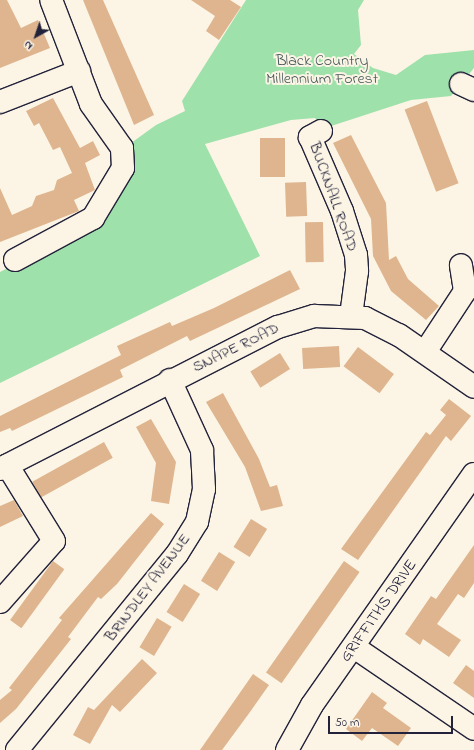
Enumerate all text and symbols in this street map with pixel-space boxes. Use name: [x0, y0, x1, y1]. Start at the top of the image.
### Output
north arrow: [16, 16, 56, 56]
text: N: [20, 37, 36, 54]
park label: Black Country Millennium Forest: [266, 51, 378, 89]
street label: BUCKNALL ROAD: [304, 140, 362, 254]
street label: SNAPE ROAD: [190, 319, 282, 377]
street label: BRINDLEY AVENUE: [101, 530, 195, 646]
street label: GRIFFITHS DRIVE: [337, 556, 421, 666]
scale bar: [330, 708, 455, 734]
text: 50 m: [335, 714, 359, 732]

